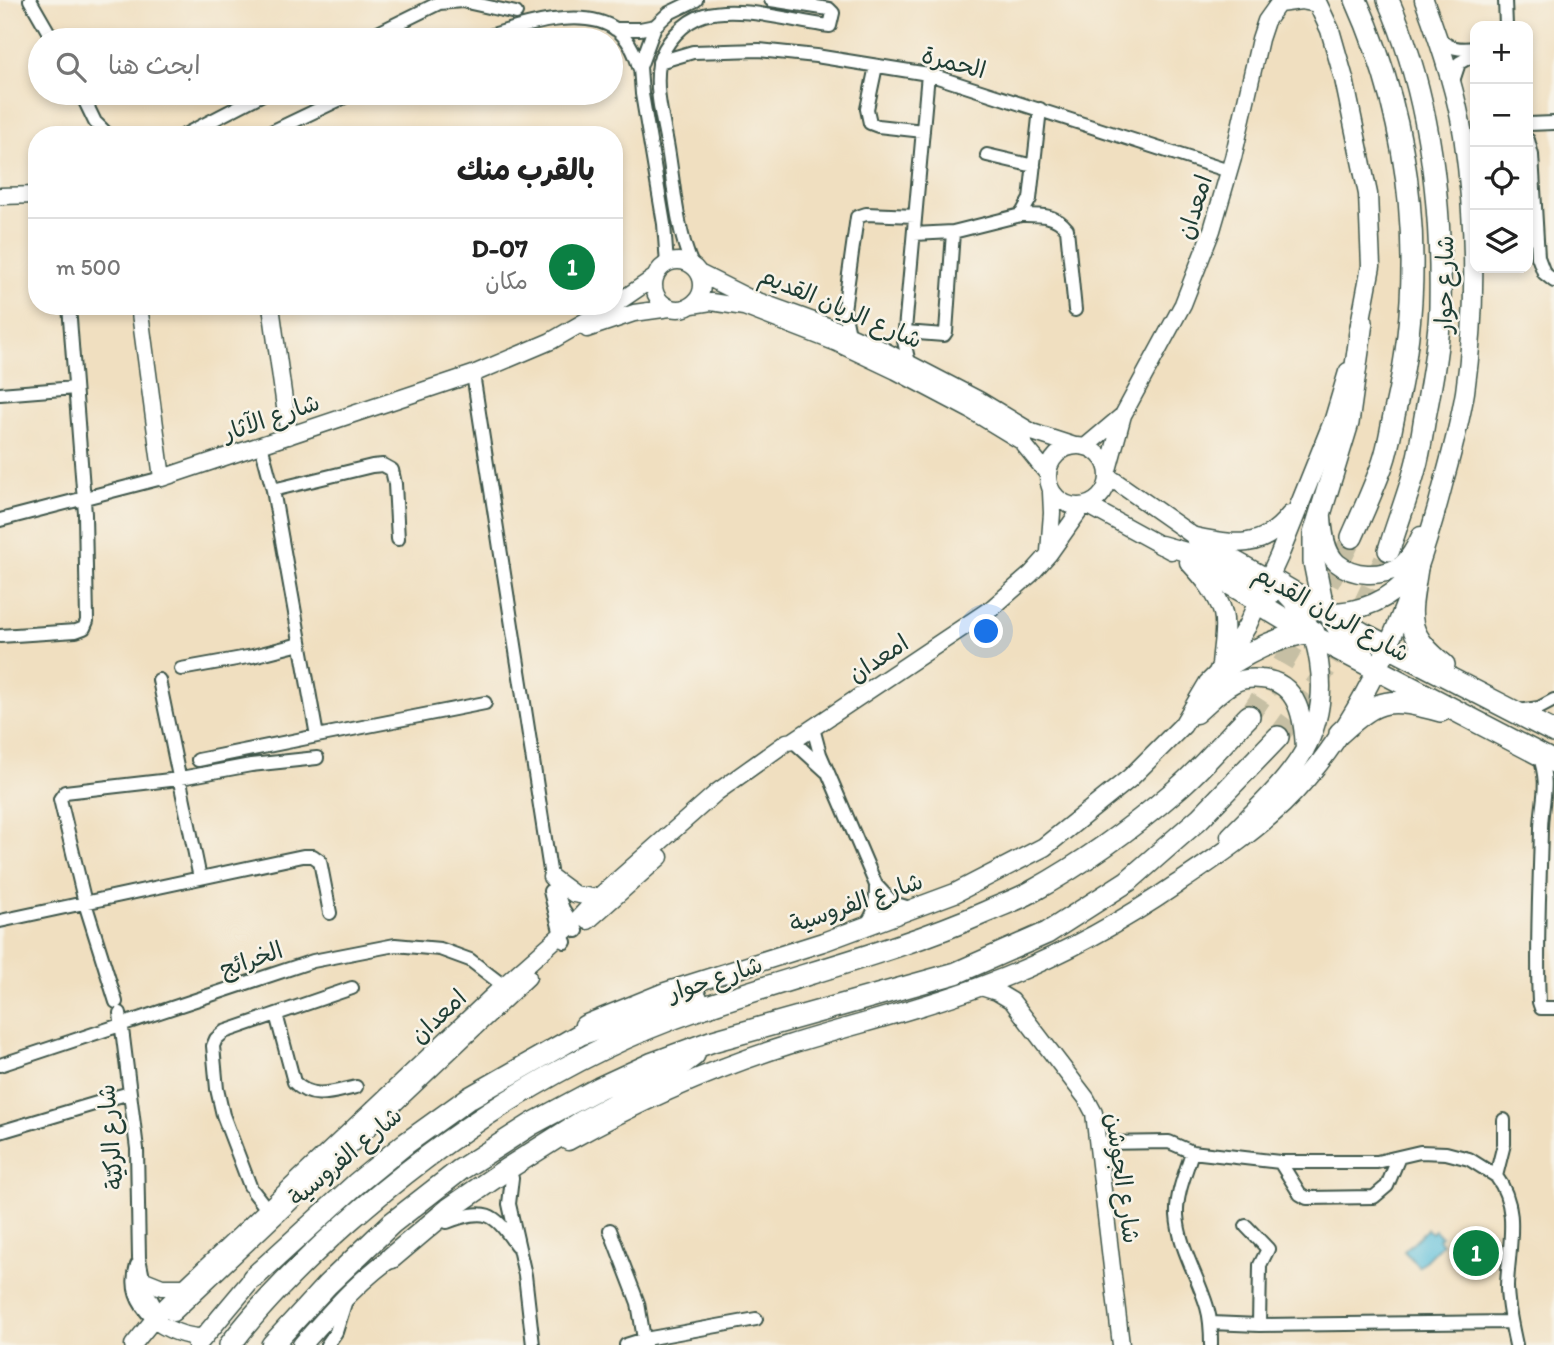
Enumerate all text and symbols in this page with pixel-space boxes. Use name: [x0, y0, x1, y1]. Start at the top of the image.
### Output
map controls: [1470, 21, 1533, 273]
button: +: [1470, 21, 1533, 84]
search box: [28, 28, 623, 105]
street label: الحمرة: [919, 40, 989, 84]
icon: search: [52, 48, 90, 86]
text: ابحث هنا: [108, 49, 201, 81]
button: −: [1470, 84, 1533, 147]
button: locate: [1470, 147, 1533, 210]
text: بالقرب منك: [457, 151, 595, 188]
street label: امعدان: [1170, 171, 1218, 243]
button: layers: [1470, 210, 1533, 273]
text: D-07: [471, 232, 528, 264]
street label: شارع حوار: [1429, 235, 1462, 335]
text: 500 m: [56, 253, 121, 281]
text: 1: [567, 253, 577, 281]
street label: شارع الريان القديم: [754, 260, 927, 358]
text: مكان: [485, 267, 528, 295]
street label: شارع الآثار: [217, 387, 324, 451]
street label: شارع الريان القديم: [1247, 558, 1415, 671]
your location: [969, 614, 1003, 648]
street label: امعدان: [842, 628, 914, 688]
street label: شارع الفروسية: [786, 866, 927, 941]
street label: الخرائج: [216, 935, 287, 985]
street label: شارع حوار: [662, 949, 767, 1010]
street label: امعدان: [404, 983, 472, 1049]
street label: شارع الركيّة: [91, 1083, 132, 1191]
street label: شارع الفروسية: [282, 1100, 409, 1214]
street label: شارع الجوشن: [1097, 1111, 1147, 1246]
pin: 1: [1453, 1227, 1499, 1279]

